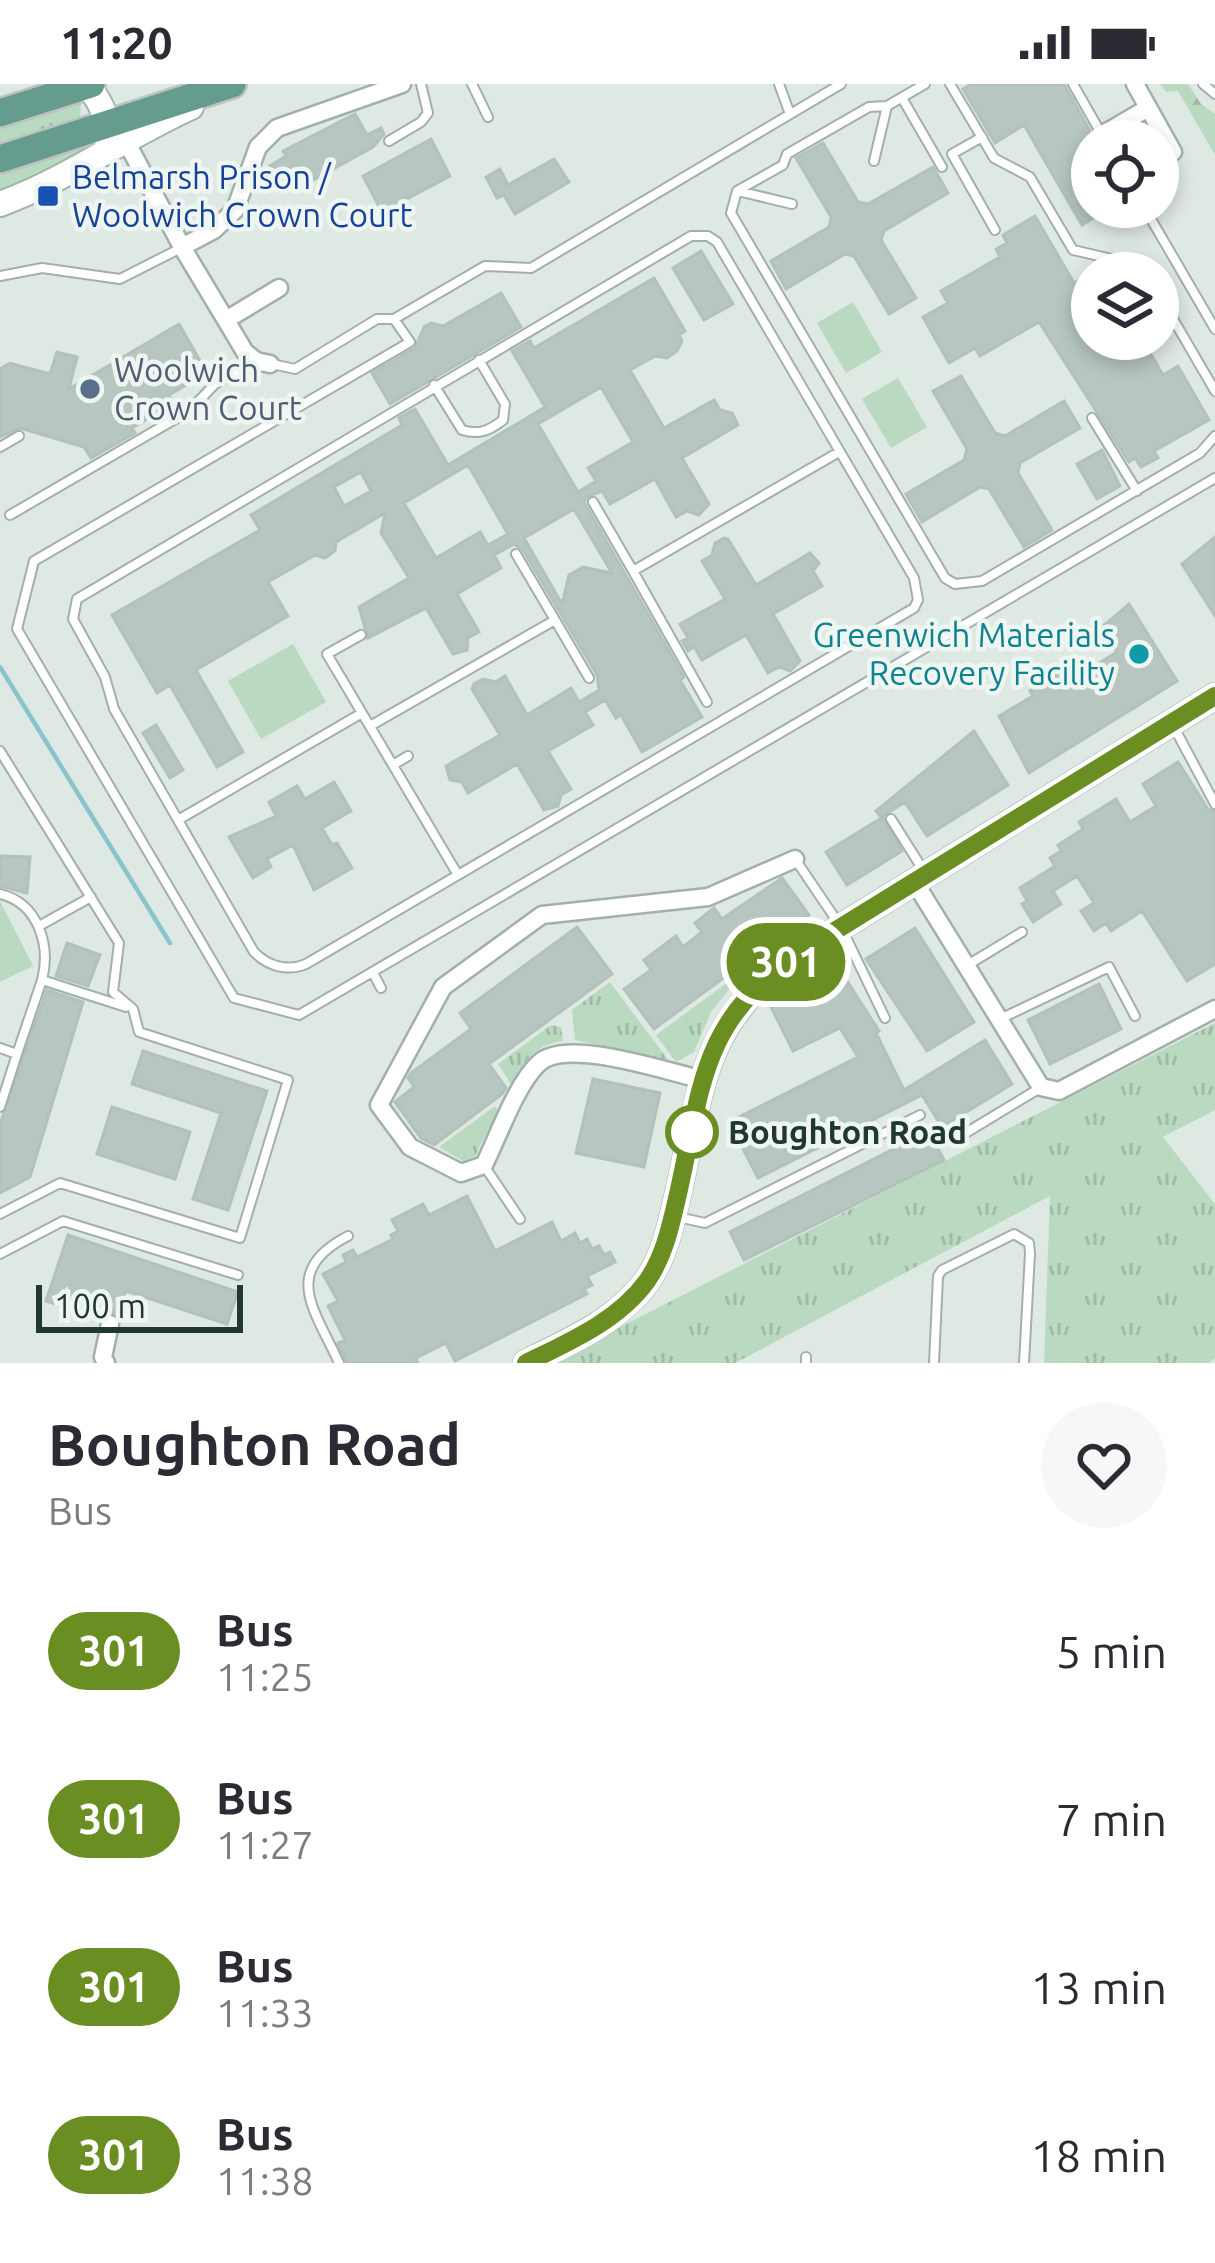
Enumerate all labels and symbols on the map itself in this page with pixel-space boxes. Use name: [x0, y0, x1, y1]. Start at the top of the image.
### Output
place label: Belmarsh Prison / Woolwich Crown Court: [72, 158, 412, 233]
marker: Belmarsh Prison / Woolwich Crown Court: [35, 183, 61, 209]
place label: Woolwich Crown Court: [114, 351, 302, 426]
marker: Woolwich Crown Court: [77, 376, 103, 402]
place label: Greenwich Materials Recovery Facility: [813, 616, 1115, 691]
marker: Greenwich Materials Recovery Facility: [1126, 641, 1152, 667]
line badge: 301: [717, 923, 855, 1001]
marker: Boughton Road: [667, 1107, 717, 1157]
place label: Boughton Road: [728, 1113, 967, 1150]
scale bar: [36, 1279, 243, 1332]

